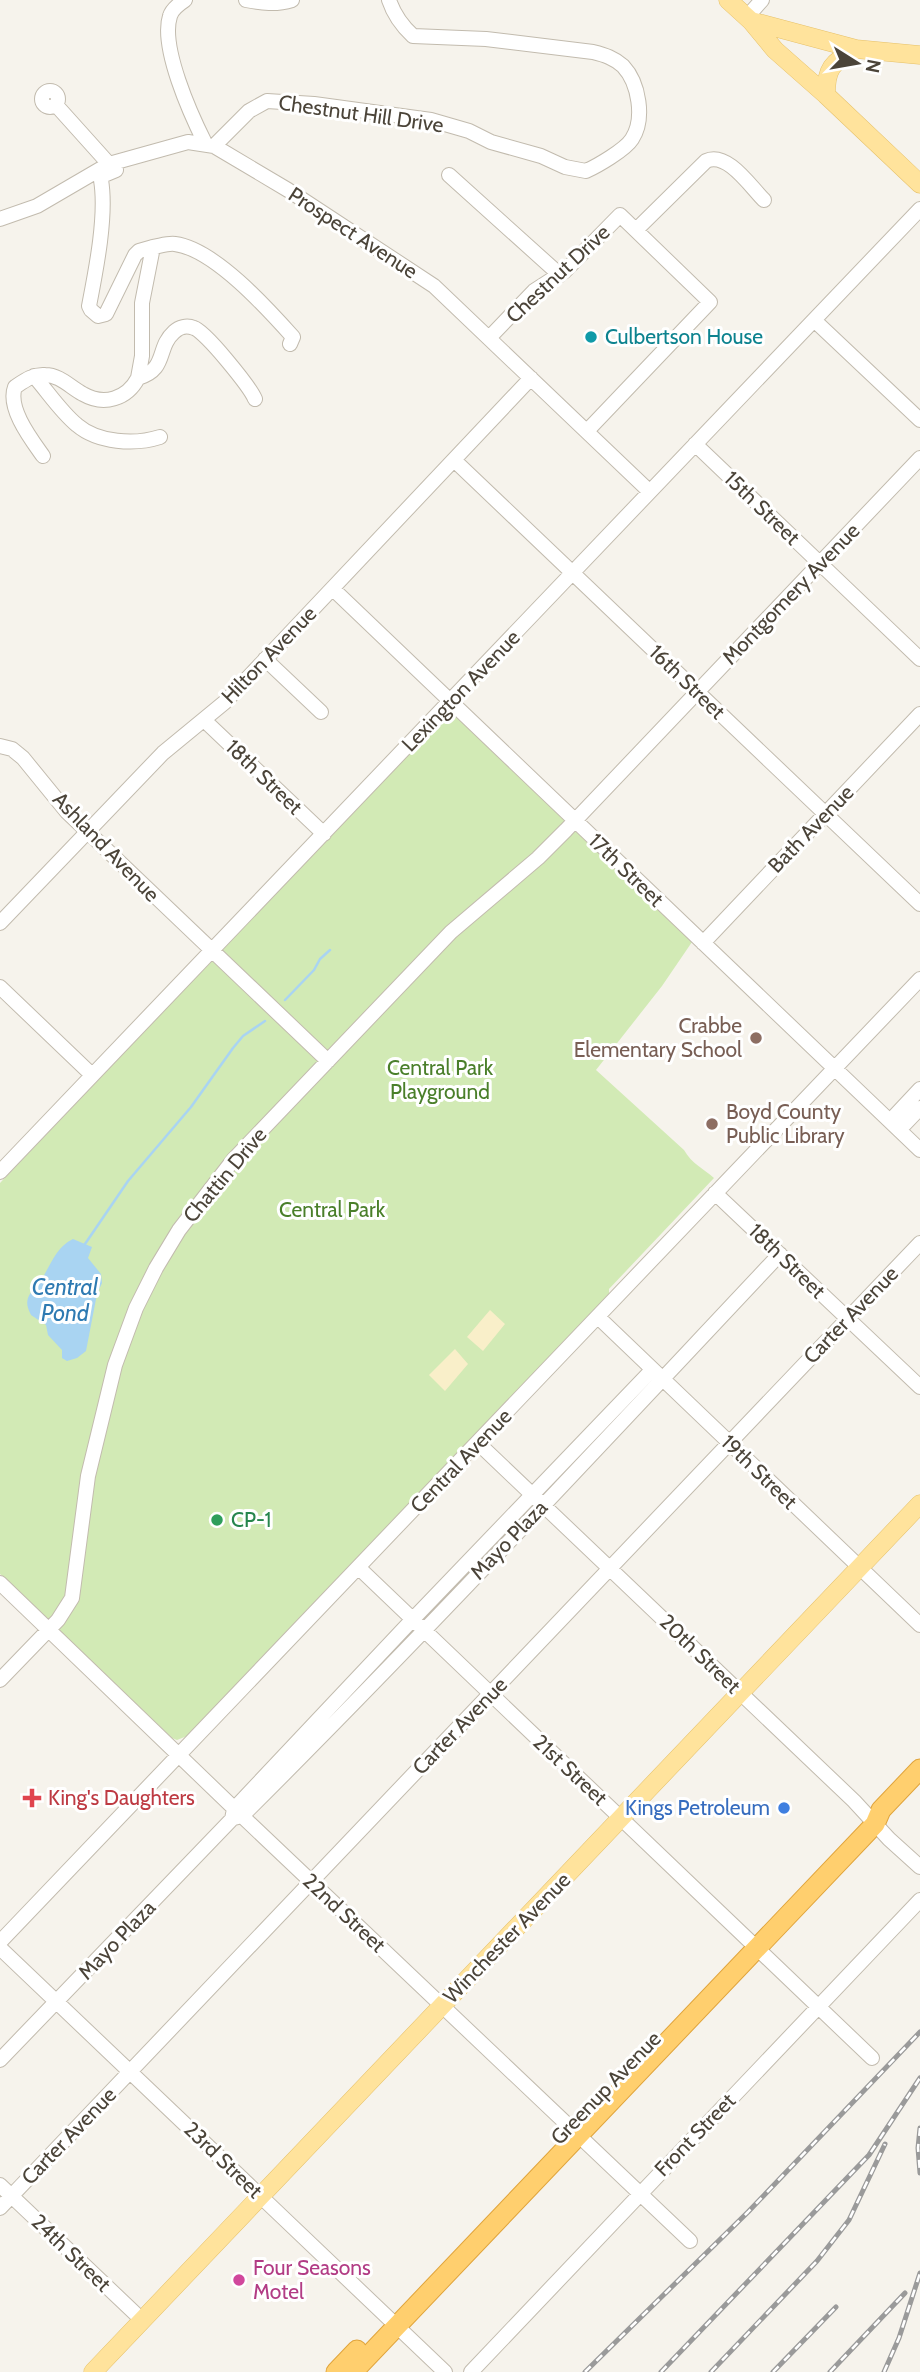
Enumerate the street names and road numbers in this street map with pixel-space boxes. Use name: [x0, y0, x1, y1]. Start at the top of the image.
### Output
street label: Chestnut Hill Drive: [277, 90, 445, 137]
street label: Prospect Avenue: [284, 182, 423, 284]
street label: Chestnut Drive: [501, 219, 615, 328]
street label: 15th Street: [719, 466, 805, 550]
street label: Montgomery Avenue: [717, 518, 865, 669]
street label: Hilton Avenue: [216, 601, 321, 708]
street label: Lexington Avenue: [396, 625, 525, 757]
street label: 16th Street: [644, 639, 731, 724]
street label: 18th Street: [221, 734, 308, 819]
street label: Bath Avenue: [763, 779, 859, 878]
street label: Ashland Avenue: [48, 787, 165, 907]
street label: 17th Street: [584, 828, 669, 911]
street label: Chattin Drive: [178, 1122, 272, 1227]
street label: 18th Street: [744, 1218, 831, 1303]
street label: Carter Avenue: [798, 1261, 903, 1368]
street label: Central Avenue: [405, 1403, 517, 1518]
street label: 19th Street: [716, 1429, 803, 1514]
street label: Mayo Plaza: [465, 1495, 552, 1584]
street label: 20th Street: [655, 1609, 746, 1698]
street label: Carter Avenue: [407, 1672, 512, 1779]
street label: 21st Street: [528, 1729, 613, 1810]
street label: Winchester Avenue: [438, 1867, 576, 2008]
street label: 22nd Street: [298, 1868, 391, 1957]
street label: Mayo Plaza: [73, 1895, 160, 1984]
street label: Greenup Avenue: [545, 2026, 666, 2149]
street label: Carter Avenue: [16, 2082, 121, 2189]
street label: Front Street: [649, 2088, 740, 2181]
street label: 23rd Street: [179, 2116, 268, 2203]
street label: 24th Street: [27, 2209, 116, 2296]

